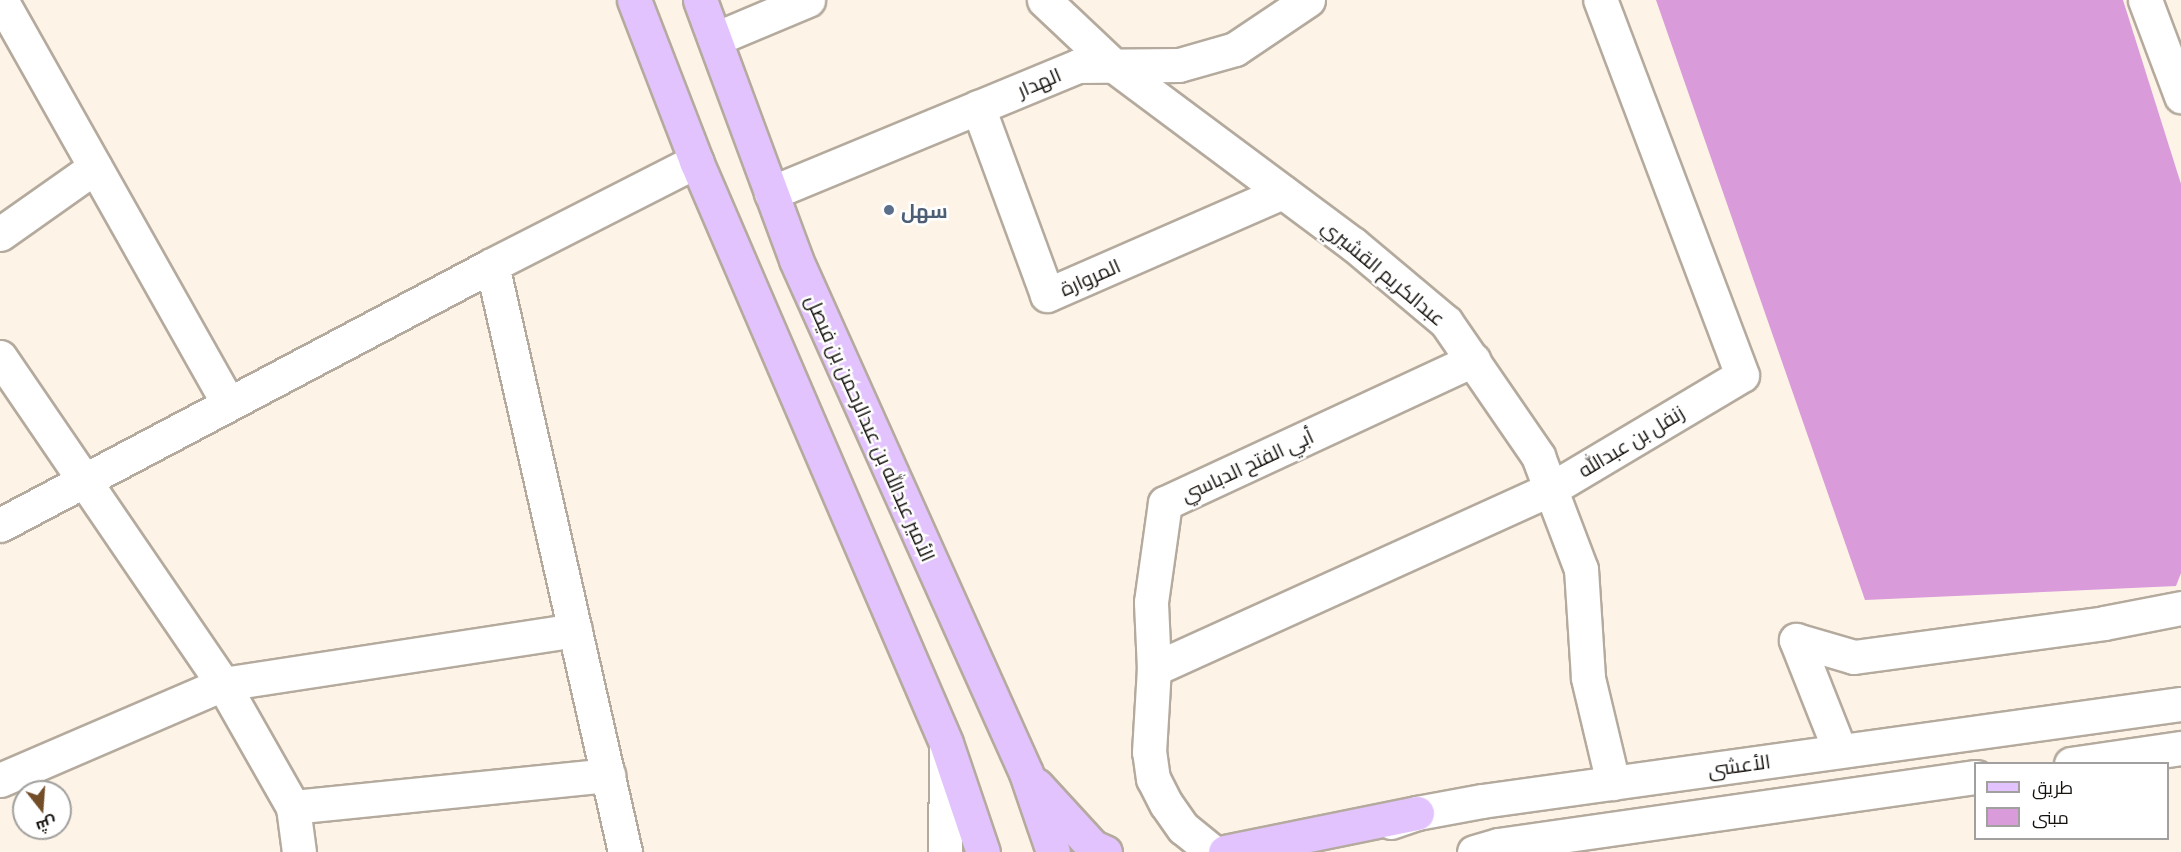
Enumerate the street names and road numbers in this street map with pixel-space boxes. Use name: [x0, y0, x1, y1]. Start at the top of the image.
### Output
street label: الهدار: [1013, 62, 1065, 102]
street label: عبدالكريم القشيري: [1318, 214, 1450, 330]
street label: المروارة: [1056, 253, 1124, 301]
street label: الأمير عبدالله بن عبدالرحمن بن فيصل: [801, 291, 941, 565]
street label: زنفل بن عبدالله: [1574, 400, 1688, 482]
street label: أبي الفتح الدباسي: [1177, 424, 1317, 506]
street label: الأعشى: [1706, 749, 1772, 781]

